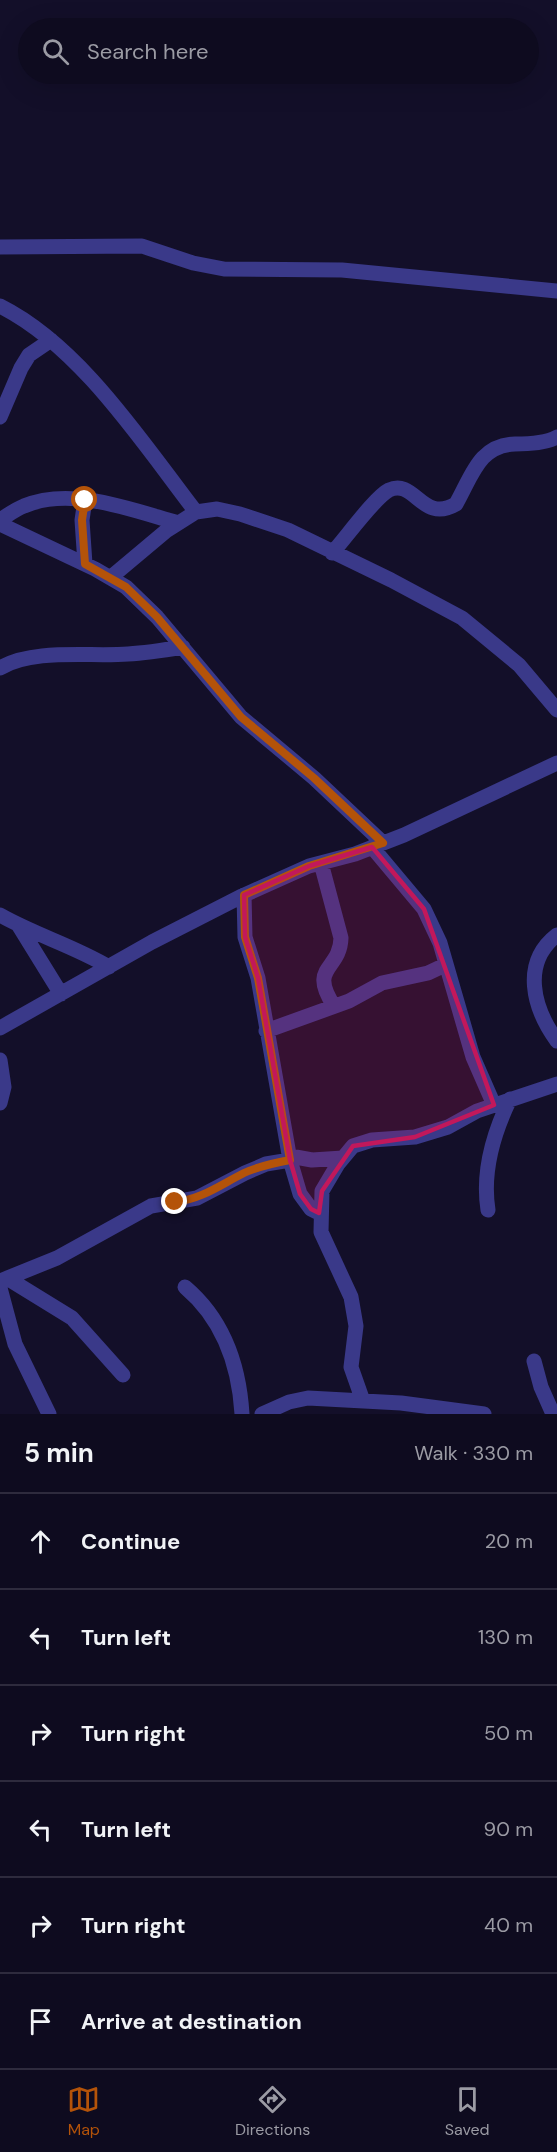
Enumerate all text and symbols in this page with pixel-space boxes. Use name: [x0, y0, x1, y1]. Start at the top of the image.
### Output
search box: [18, 18, 539, 84]
icon: search: [39, 35, 72, 68]
text: Search here: [87, 37, 208, 66]
route start: [71, 486, 97, 512]
route end: [161, 1188, 187, 1214]
text: 5 min: [24, 1436, 94, 1470]
text: Walk · 330 m: [414, 1440, 533, 1466]
icon: ahead: [24, 1525, 57, 1558]
text: Continue: [81, 1527, 180, 1556]
text: 20 m: [485, 1528, 533, 1554]
icon: left: [24, 1621, 57, 1654]
text: Turn left: [81, 1623, 171, 1652]
text: 130 m: [478, 1624, 533, 1650]
icon: right: [24, 1717, 57, 1750]
text: Turn right: [81, 1719, 186, 1748]
text: 50 m: [484, 1720, 533, 1746]
icon: left: [24, 1813, 57, 1846]
text: Turn left: [81, 1815, 171, 1844]
text: 90 m: [484, 1816, 533, 1842]
icon: right: [24, 1909, 57, 1942]
text: Turn right: [81, 1911, 186, 1940]
text: 40 m: [484, 1912, 533, 1938]
icon: arrive: [24, 2005, 57, 2038]
text: Arrive at destination: [81, 2007, 302, 2036]
tab: Map: [67, 2083, 100, 2140]
tab: Directions: [235, 2083, 310, 2140]
tab: Saved: [445, 2083, 490, 2140]

